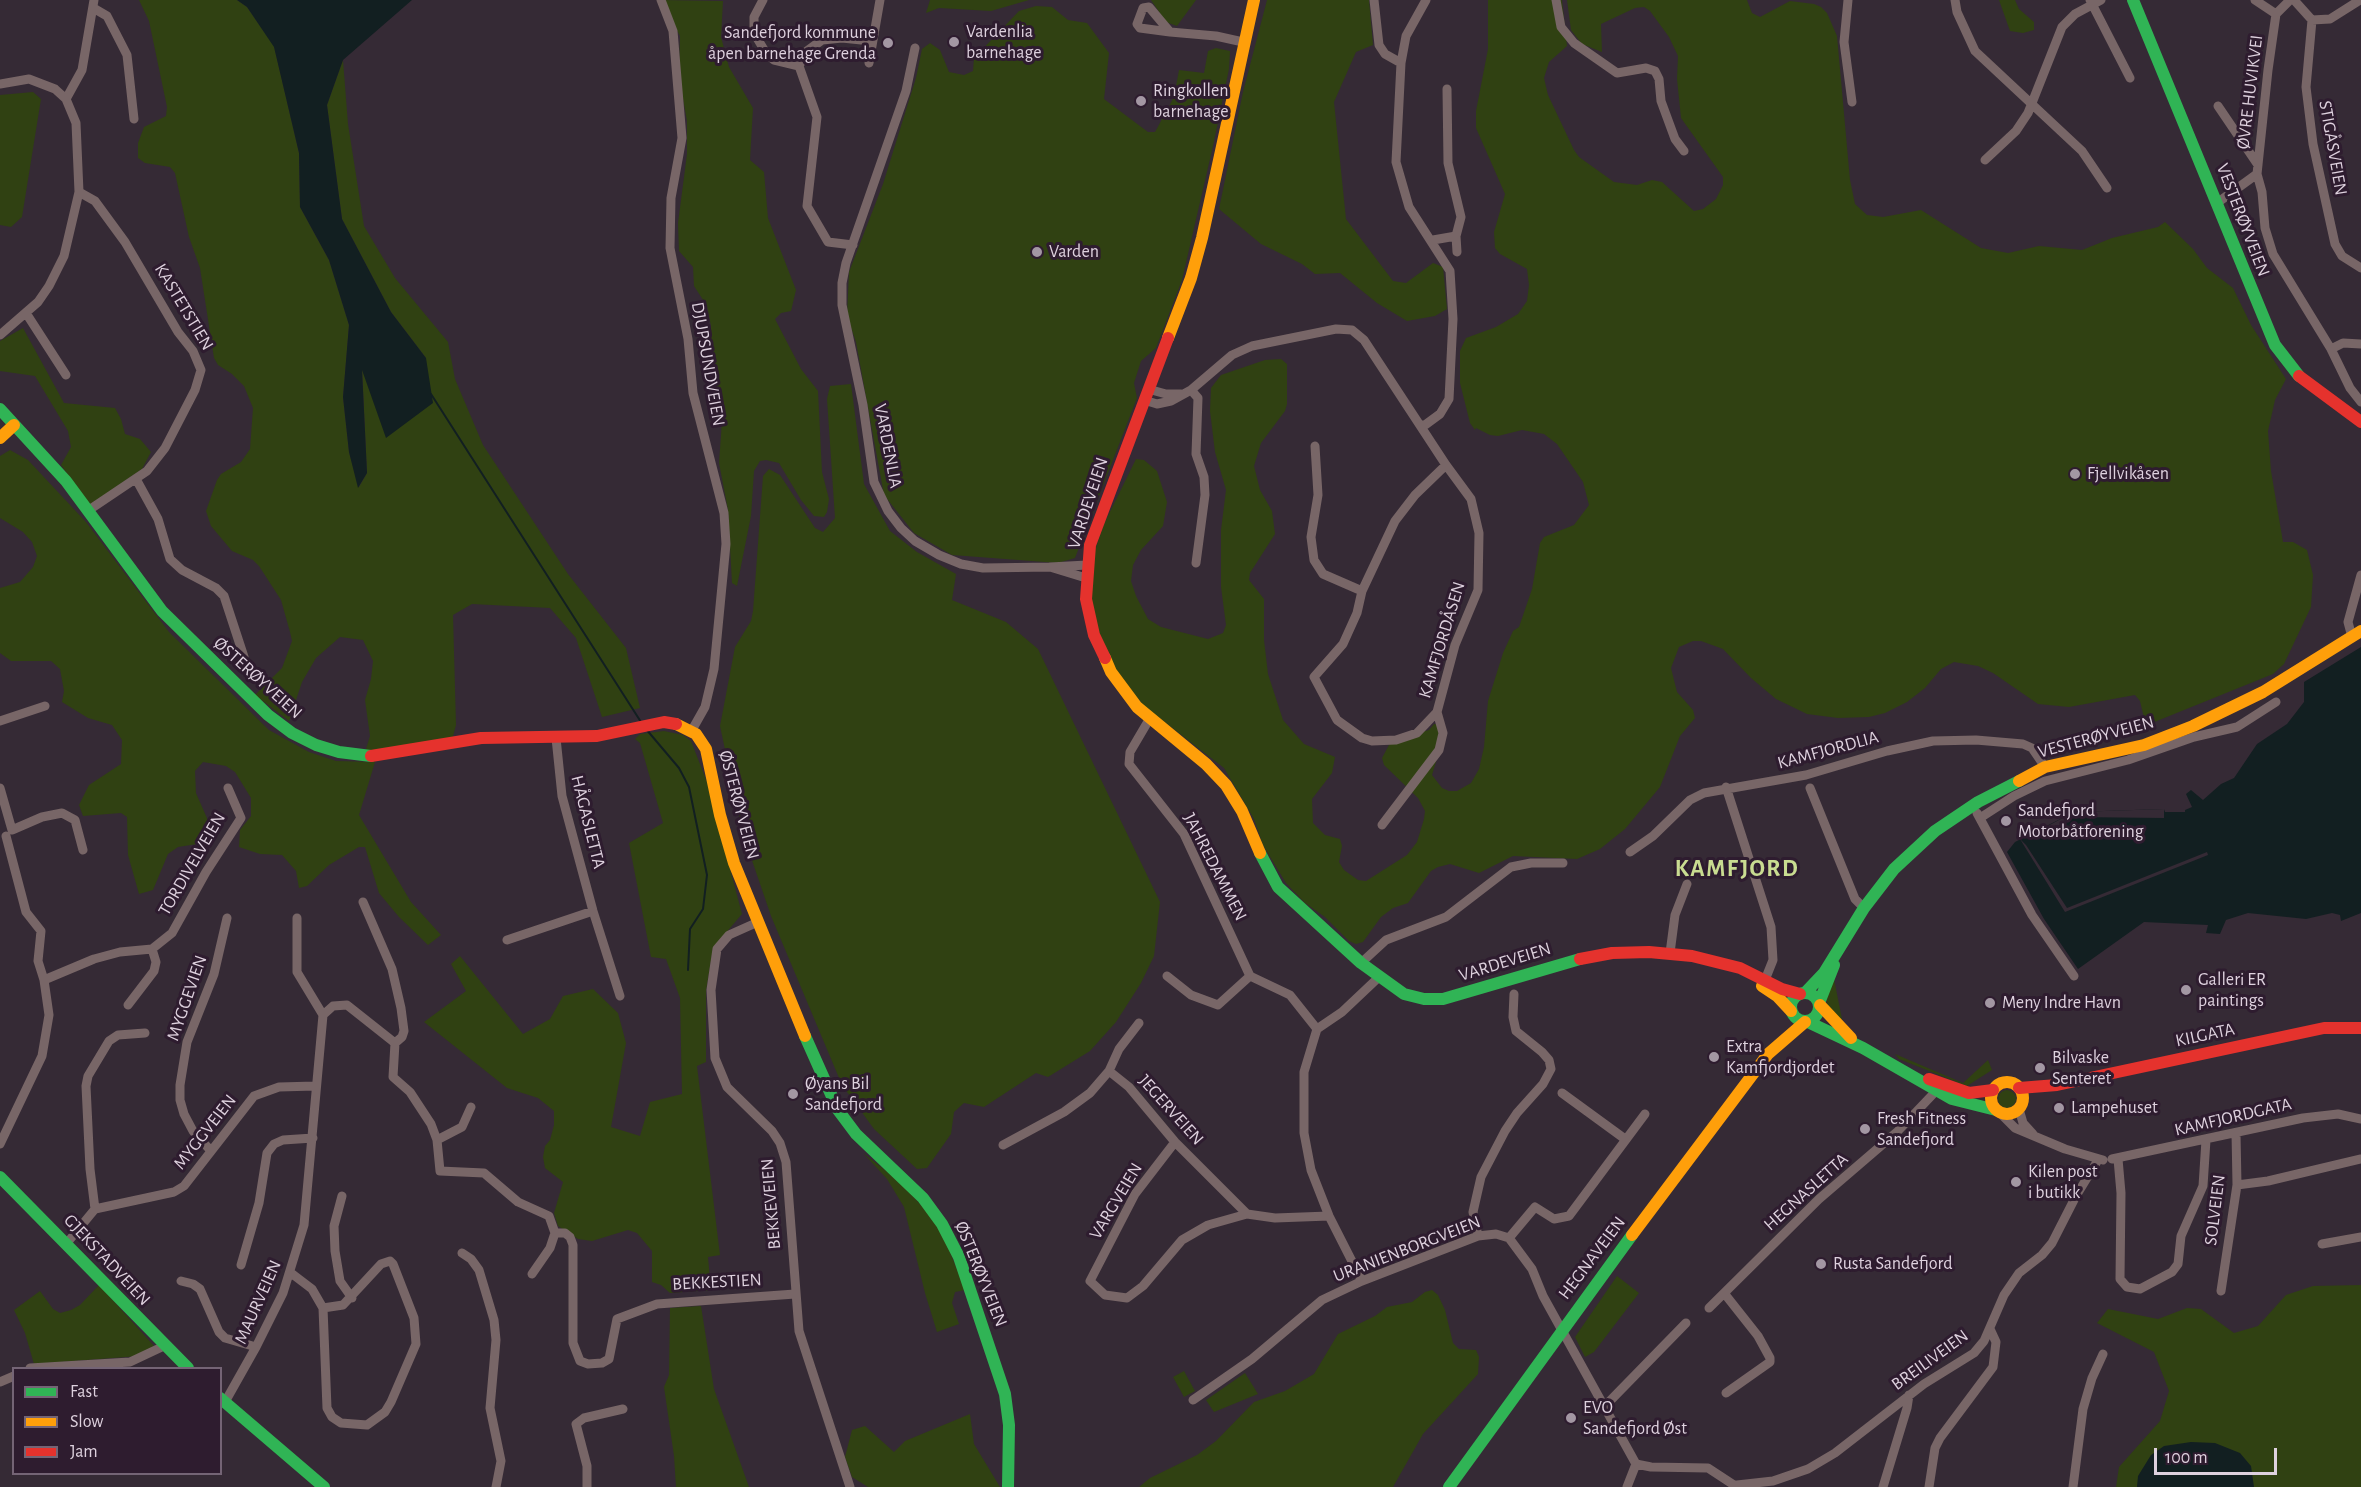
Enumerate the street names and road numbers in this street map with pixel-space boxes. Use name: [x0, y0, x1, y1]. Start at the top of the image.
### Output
street label: ØVRE HUVIKVEI: [2232, 34, 2268, 150]
street label: STIGÅSVEIEN: [2314, 99, 2352, 197]
street label: VESTERØYVEIEN: [2212, 160, 2274, 280]
street label: KASTETSTIEN: [150, 260, 218, 354]
street label: DJUPSUNDVEIEN: [686, 300, 730, 428]
street label: VARDENLIA: [869, 402, 907, 490]
street label: VARDEVEIEN: [1063, 454, 1113, 552]
street label: KAMFJORDÅSEN: [1414, 579, 1470, 701]
street label: ØSTERØYVEIEN: [209, 633, 307, 723]
street label: VESTERØYVEIEN: [2036, 711, 2156, 763]
street label: KAMFJORDLIA: [1775, 726, 1881, 774]
street label: ØSTERØYVEIEN: [714, 748, 764, 862]
street label: HÅGASLETTA: [566, 773, 610, 871]
street label: TORDIVELVEIEN: [154, 808, 230, 920]
street label: JAHREDAMMEN: [1179, 809, 1251, 925]
street label: VARDEVEIEN: [1456, 938, 1554, 986]
street label: MYGGEVIEN: [162, 952, 212, 1044]
street label: KILGATA: [2173, 1018, 2237, 1052]
street label: JEGERVEIEN: [1134, 1070, 1208, 1150]
street label: MYGGVEIEN: [169, 1090, 241, 1174]
street label: KAMFJORDGATA: [2172, 1093, 2294, 1141]
street label: HEGNASLETTA: [1759, 1149, 1853, 1235]
street label: BEKKEVEIEN: [756, 1158, 786, 1250]
street label: VARGVEIEN: [1085, 1159, 1147, 1243]
street label: SOLVEIEN: [2200, 1173, 2230, 1247]
street label: GJEKSTADVEIEN: [59, 1210, 155, 1310]
street label: URANIENBORGVEIEN: [1330, 1211, 1484, 1287]
street label: HEGNAVEIEN: [1554, 1212, 1630, 1304]
street label: ØSTERØYVEIEN: [950, 1218, 1012, 1330]
street label: MAURVEIEN: [230, 1257, 286, 1347]
street label: BEKKESTIEN: [672, 1269, 762, 1295]
street label: BREILIVEIEN: [1887, 1325, 1973, 1395]

